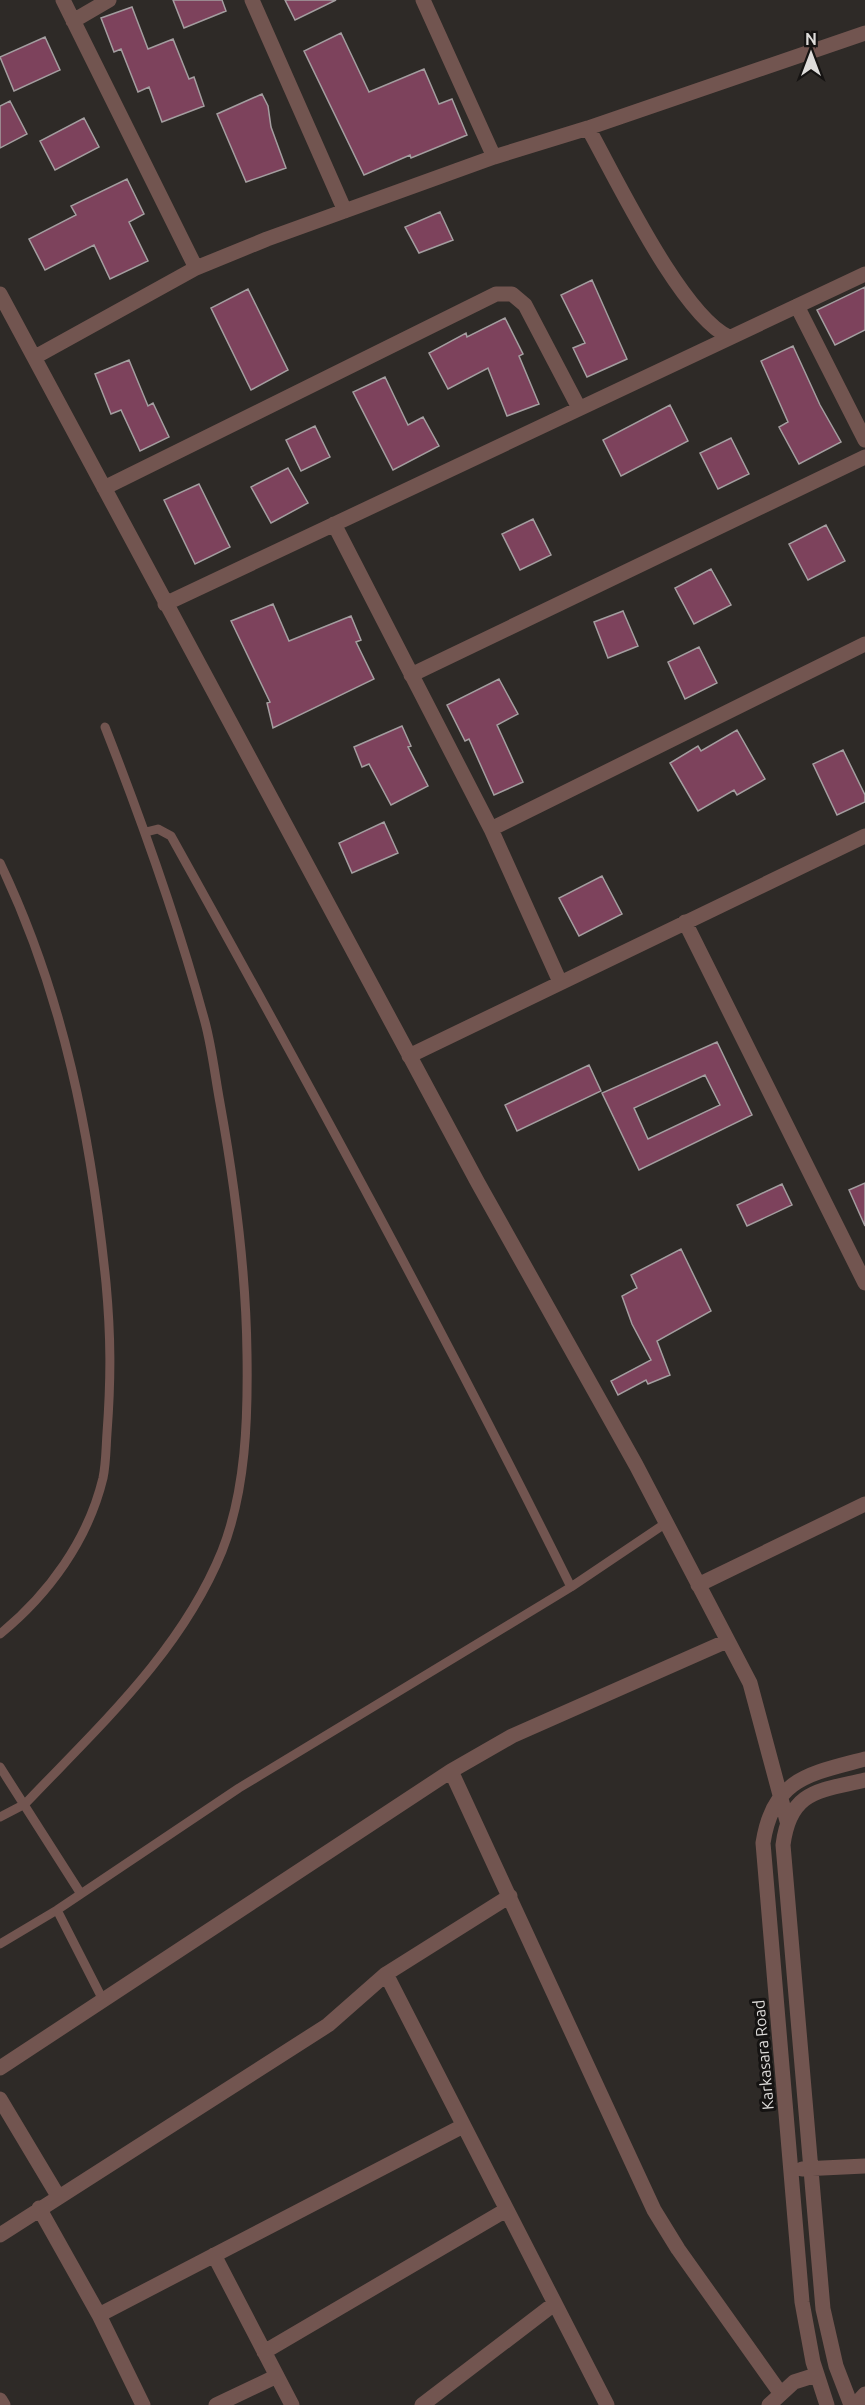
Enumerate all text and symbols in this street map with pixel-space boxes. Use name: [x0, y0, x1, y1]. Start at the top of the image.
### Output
north arrow: [781, 24, 841, 84]
text: N: [805, 30, 817, 48]
street label: Karkasara Road: [749, 1999, 777, 2111]

